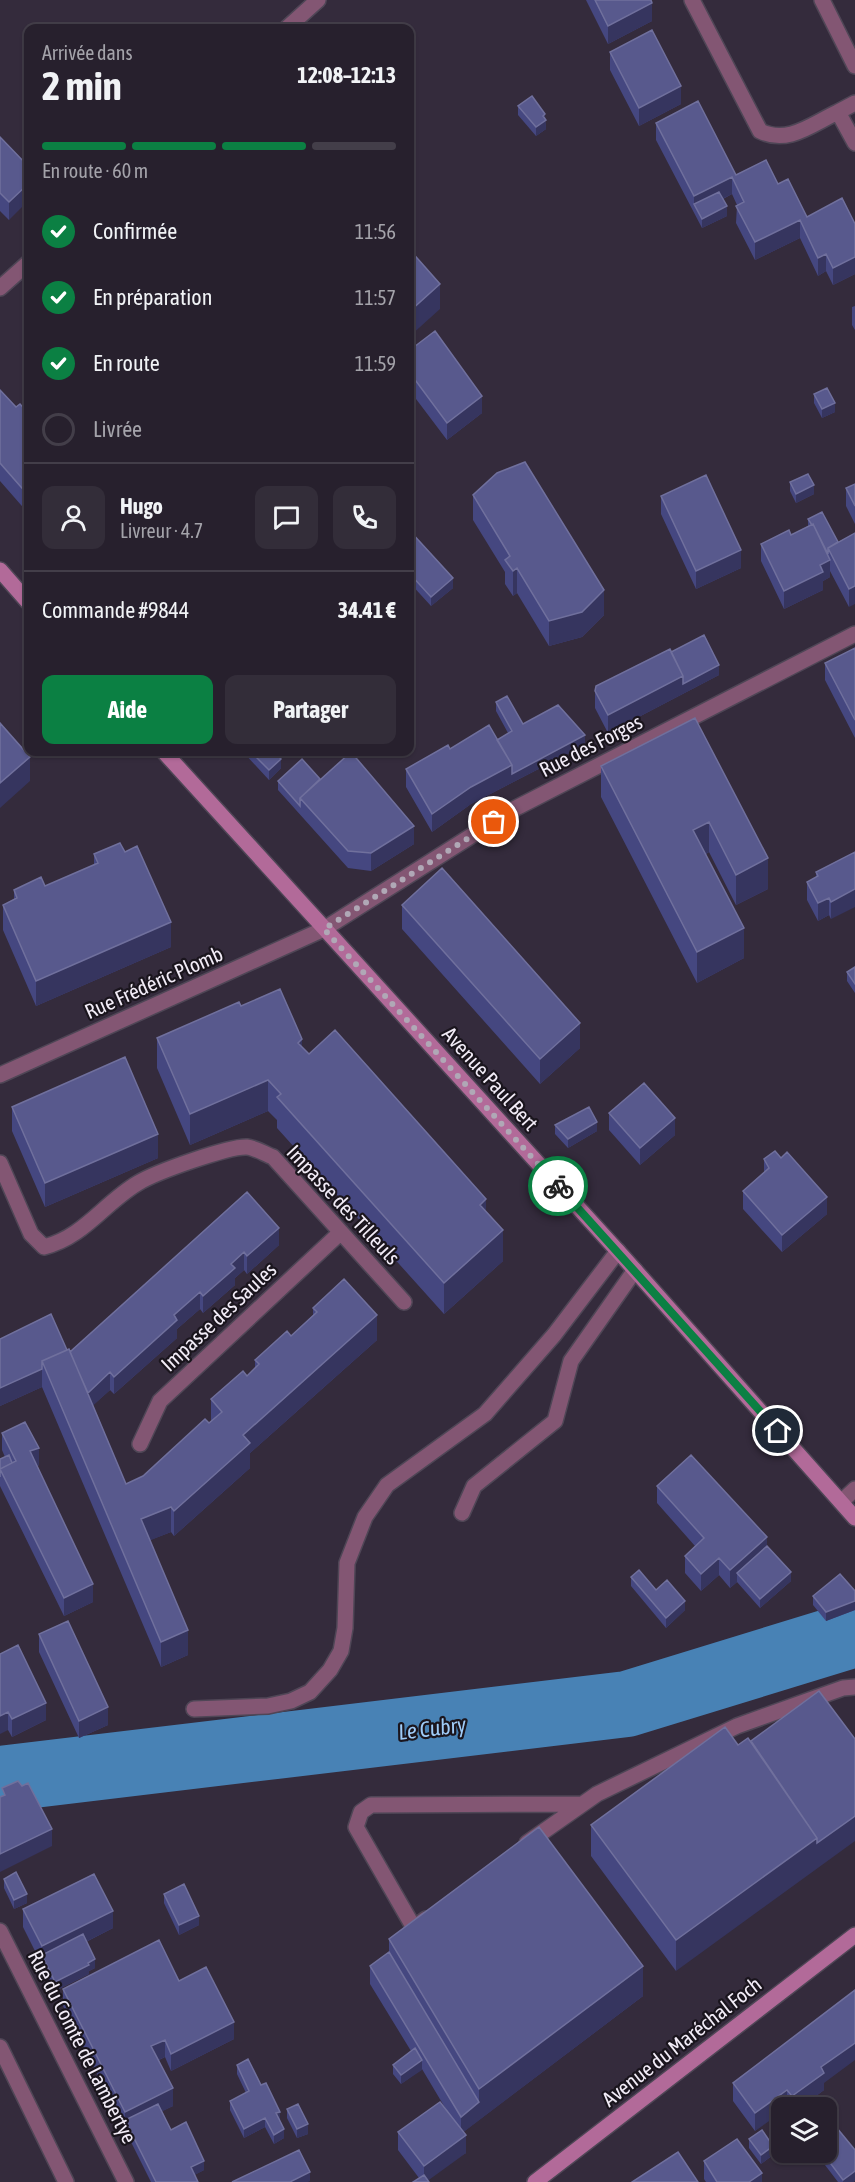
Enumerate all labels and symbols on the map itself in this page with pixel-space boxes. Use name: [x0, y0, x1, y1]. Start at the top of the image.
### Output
street label: Rue des Forges: [535, 709, 646, 781]
pin: [468, 796, 519, 847]
street label: Rue Frédéric Plomb: [81, 941, 226, 1023]
street label: Avenue Paul Bert: [438, 1022, 543, 1135]
street label: Impasse des Tilleuls: [282, 1140, 405, 1269]
courier: [528, 1156, 588, 1216]
street label: Impasse des Saules: [156, 1257, 281, 1376]
pin: [752, 1405, 803, 1456]
water label: Le Cubry: [397, 1711, 468, 1745]
street label: Rue du Comte de Lambertye: [24, 1946, 142, 2147]
street label: Avenue du Maréchal Foch: [597, 1972, 766, 2111]

